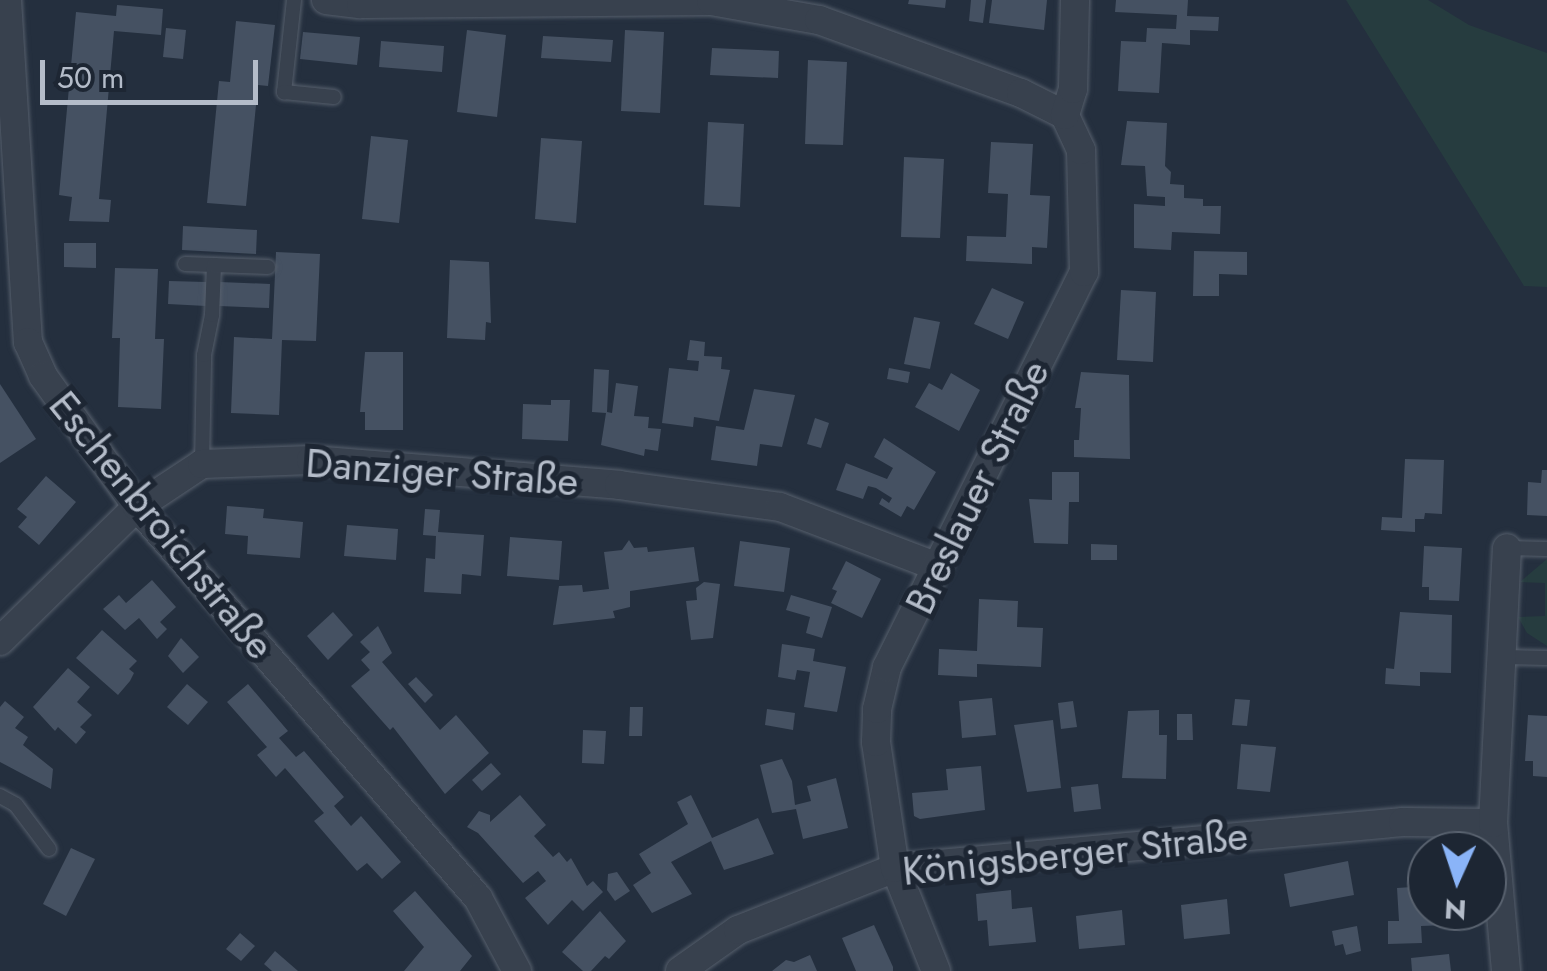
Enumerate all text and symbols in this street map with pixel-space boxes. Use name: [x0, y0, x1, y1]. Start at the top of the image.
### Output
scale bar: [45, 40, 262, 102]
text: 50 m: [57, 56, 124, 99]
street label: Breslauer Straße: [895, 353, 1059, 621]
street label: Eschenbroichstraße: [40, 382, 284, 668]
street label: Danziger Straße: [304, 439, 580, 505]
street label: Königsberger Straße: [900, 811, 1250, 895]
north arrow: [1407, 831, 1507, 931]
text: N: [1443, 888, 1468, 931]

